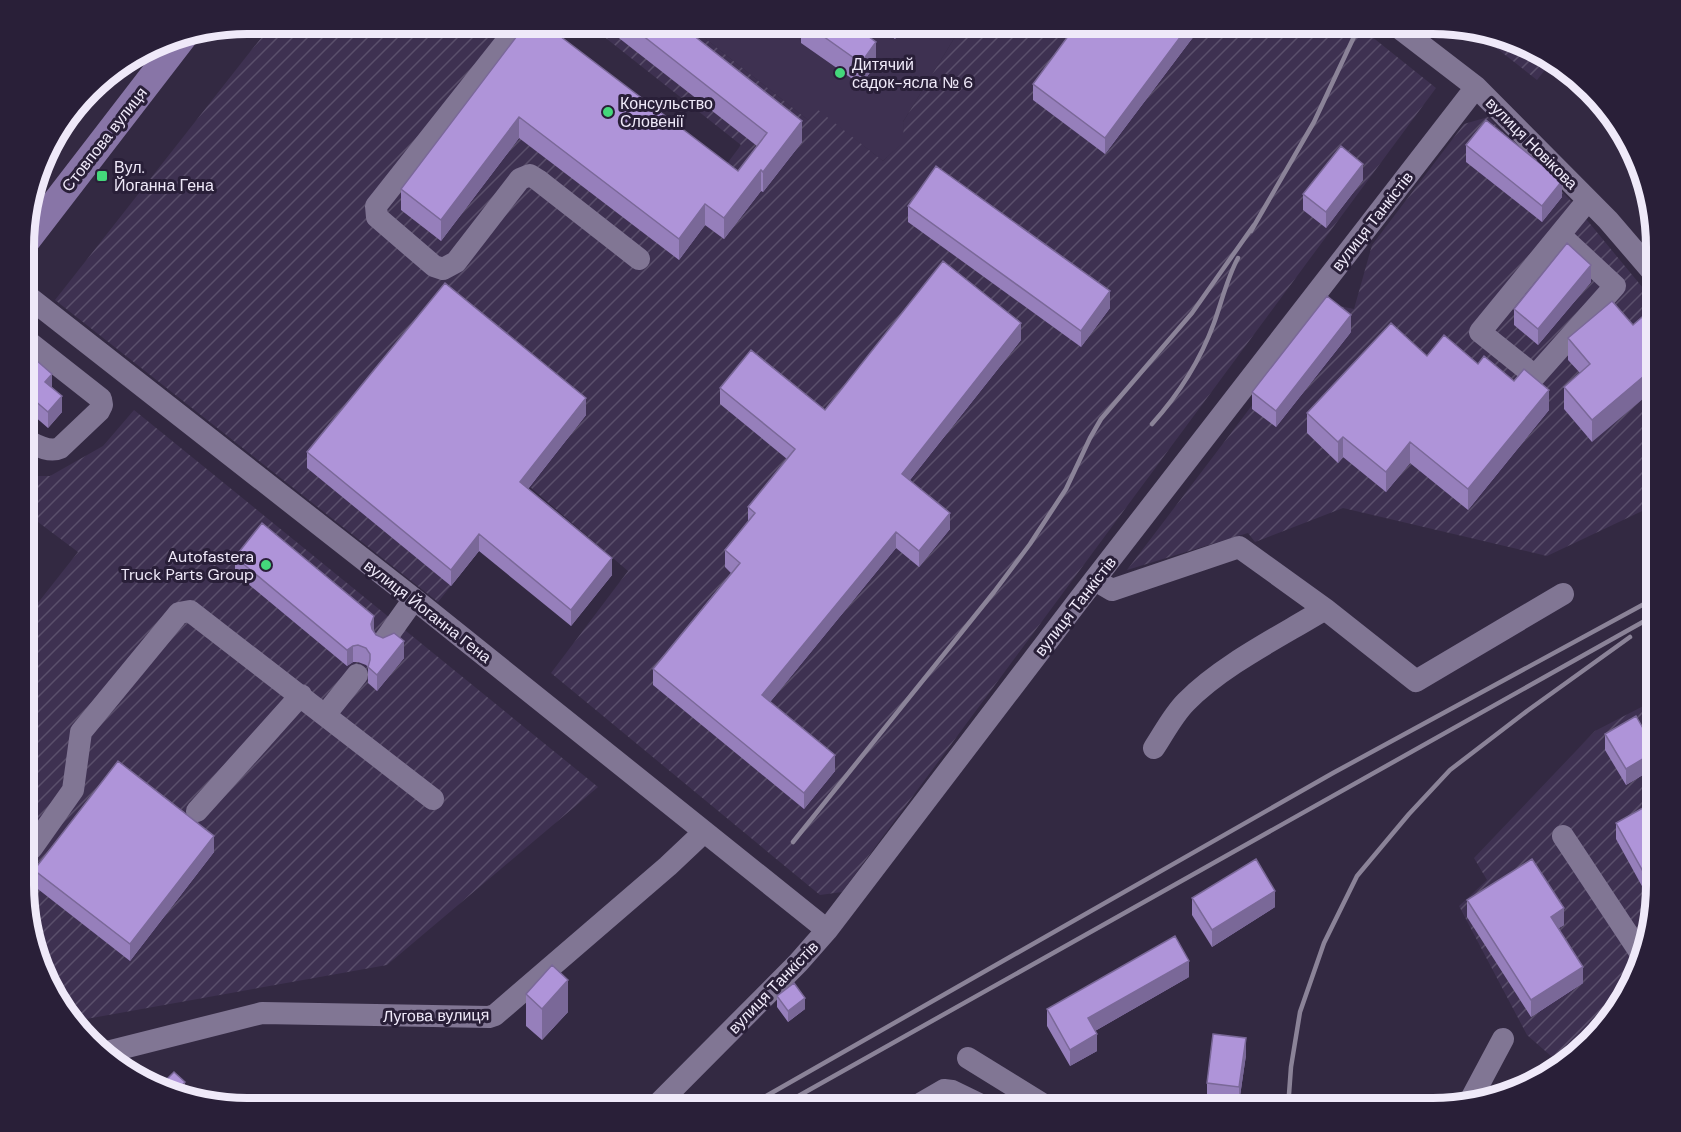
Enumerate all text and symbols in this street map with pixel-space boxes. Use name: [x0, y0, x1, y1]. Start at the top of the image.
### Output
place label: Дитячий садок-ясла № 6: [852, 54, 973, 93]
marker: Дитячий садок-ясла № 6: [833, 66, 847, 80]
street label: Стовпова вулиця: [57, 83, 152, 196]
place label: Консульство Словенії: [620, 93, 713, 132]
street label: вулиця Новікова: [1481, 93, 1582, 194]
marker: Консульство Словенії: [601, 105, 615, 119]
place label: Вул. Йоганна Гена: [114, 157, 214, 196]
street label: вулиця Танкістів: [1327, 167, 1418, 275]
marker: Вул. Йоганна Гена: [95, 169, 109, 183]
place label: Autofastera Truck Parts Group: [121, 546, 254, 585]
street label: вулиця Танкістів: [1030, 552, 1121, 660]
street label: вулиця Йоганна Гена: [360, 555, 496, 668]
marker: Autofastera Truck Parts Group: [259, 558, 273, 572]
street label: вулиця Танкістів: [724, 937, 823, 1038]
street label: Лугова вулиця: [383, 1004, 489, 1027]

